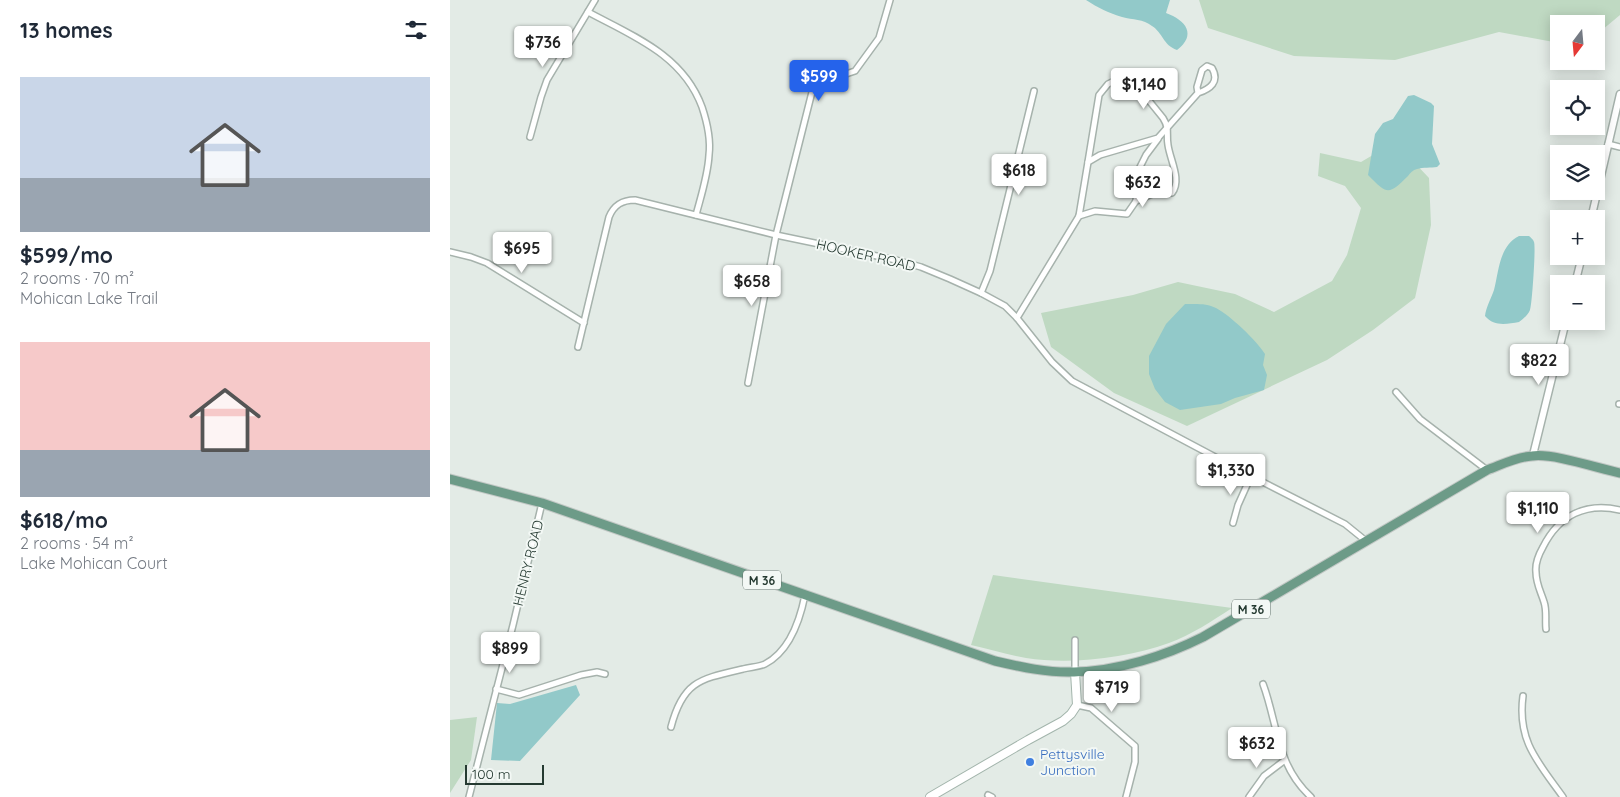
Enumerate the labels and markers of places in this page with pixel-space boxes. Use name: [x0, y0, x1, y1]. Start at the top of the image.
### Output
pin: $736: [513, 26, 573, 68]
pin: $599: [789, 59, 849, 102]
pin: $1,140: [1103, 68, 1185, 110]
pin: $618: [989, 154, 1049, 196]
pin: $632: [1113, 166, 1173, 208]
pin: $695: [492, 232, 552, 274]
pin: $658: [722, 264, 782, 307]
pin: $822: [1509, 344, 1569, 386]
pin: $1,330: [1190, 454, 1272, 496]
pin: $1,110: [1497, 492, 1579, 534]
pin: $899: [480, 632, 540, 674]
pin: $719: [1082, 670, 1142, 713]
pin: $632: [1227, 726, 1287, 769]
place label: Pettysville Junction: [1040, 745, 1105, 779]
marker: Pettysville Junction: [1024, 756, 1036, 768]

